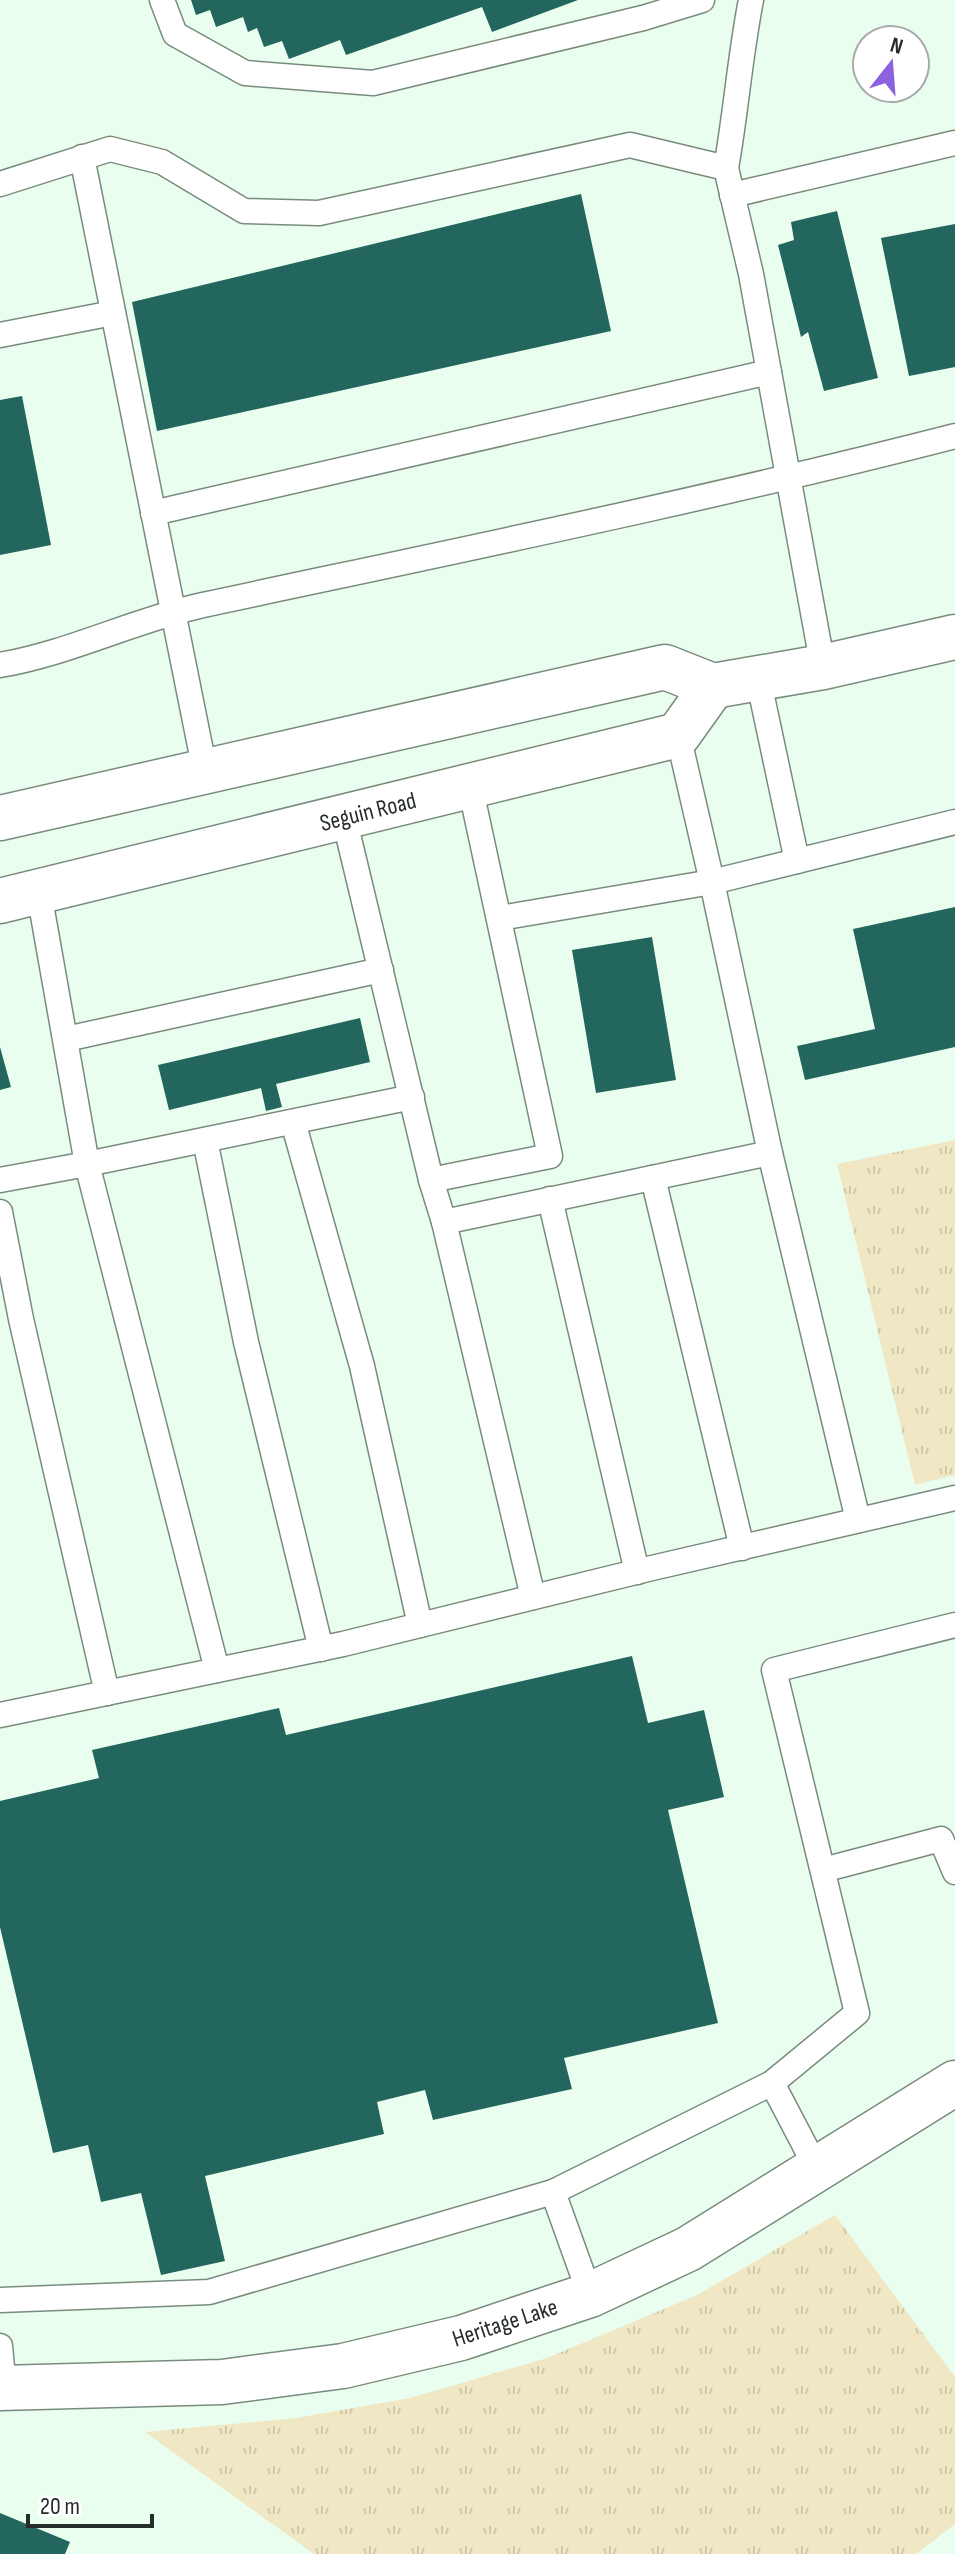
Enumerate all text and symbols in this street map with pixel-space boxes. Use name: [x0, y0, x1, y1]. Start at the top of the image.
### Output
north arrow: [851, 24, 931, 104]
text: N: [887, 32, 906, 61]
street label: Seguin Road: [317, 786, 419, 838]
street label: Heritage Lake: [449, 2292, 561, 2354]
scale bar: [28, 2478, 152, 2528]
text: 20 m: [40, 2492, 80, 2521]

